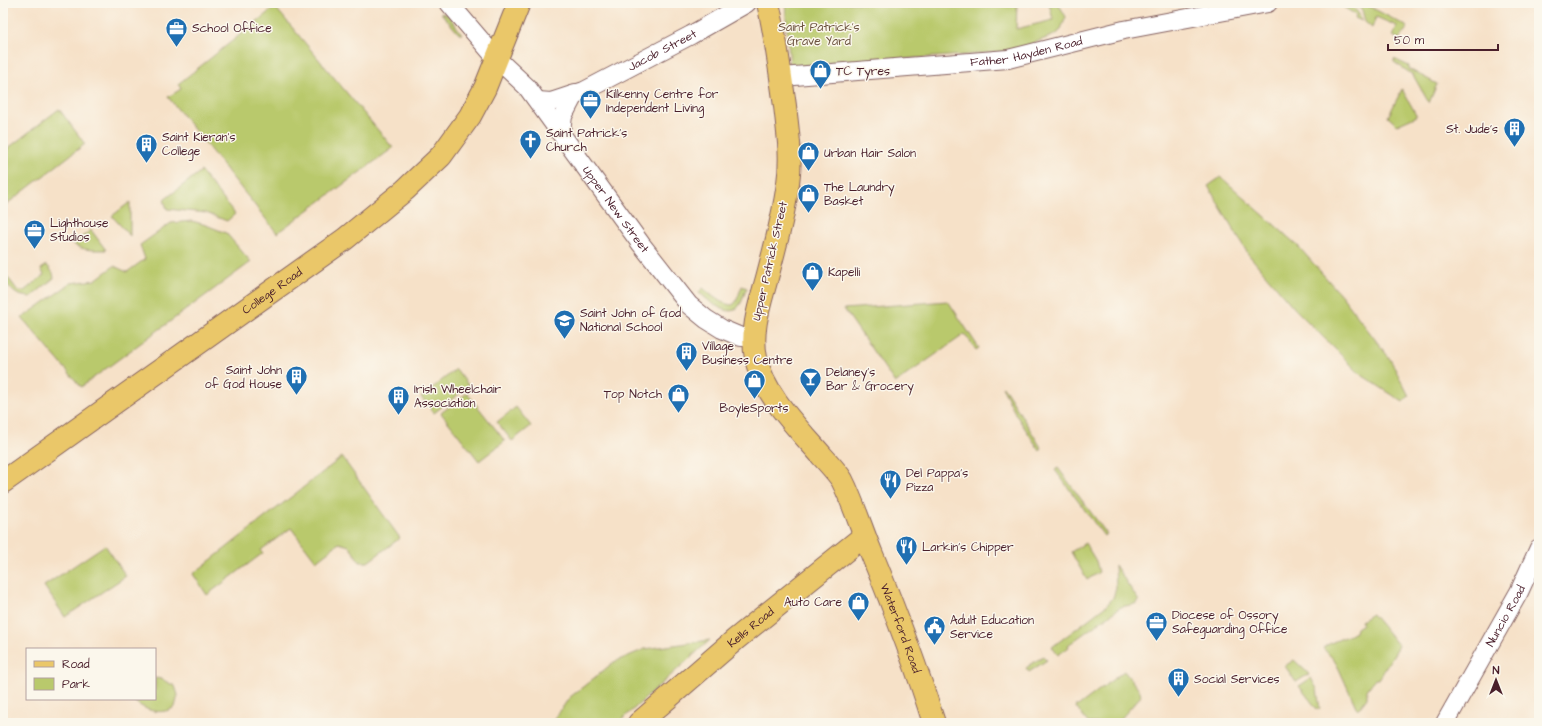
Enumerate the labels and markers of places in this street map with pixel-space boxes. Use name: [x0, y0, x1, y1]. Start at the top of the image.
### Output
office icon: School Office: [164, 15, 190, 48]
place label: School Office: [192, 20, 272, 37]
shop icon: TC Tyres: [807, 58, 833, 91]
place label: TC Tyres: [836, 63, 890, 81]
place label: Kilkenny Centre for Independent Living: [606, 86, 719, 118]
office icon: Kilkenny Centre for Independent Living: [578, 88, 604, 121]
building icon: St. Jude's: [1501, 116, 1527, 149]
place label: St. Jude's: [1446, 121, 1498, 138]
place label: Saint Patrick's Church: [546, 125, 627, 156]
church icon: Saint Patrick's Church: [517, 127, 543, 160]
place label: Saint Kieran's College: [162, 129, 236, 161]
building icon: Saint Kieran's College: [133, 131, 159, 164]
shop icon: Urban Hair Salon: [796, 140, 822, 173]
place label: Urban Hair Salon: [824, 145, 916, 162]
place label: The Laundry Basket: [824, 179, 895, 210]
shop icon: The Laundry Basket: [795, 181, 821, 214]
place label: Lighthouse Studios: [50, 215, 109, 246]
office icon: Lighthouse Studios: [22, 217, 48, 250]
shop icon: Kapelli: [800, 259, 826, 292]
place label: Kapelli: [828, 264, 860, 281]
place label: Saint John of God National School: [580, 305, 681, 336]
school or university icon: Saint John of God National School: [551, 307, 577, 340]
place label: Village Business Centre: [702, 338, 793, 369]
building icon: Village Business Centre: [673, 340, 699, 373]
place label: Saint John of God House: [205, 362, 283, 393]
building icon: Saint John of God House: [284, 364, 310, 397]
place label: Delaney's Bar & Grocery: [826, 364, 914, 396]
bar icon: Delaney's Bar & Grocery: [797, 366, 823, 399]
shop icon: BoyleSports: [741, 368, 767, 401]
place label: Irish Wheelchair Association: [414, 381, 502, 412]
shop icon: Top Notch: [665, 381, 691, 414]
building icon: Irish Wheelchair Association: [386, 383, 412, 416]
place label: Top Notch: [604, 386, 662, 403]
place label: BoyleSports: [720, 400, 788, 418]
place label: Del Pappa’s Pizza: [906, 465, 968, 496]
restaurant icon: Del Pappa’s Pizza: [877, 467, 903, 500]
restaurant icon: Larkin’s Chipper: [894, 534, 920, 567]
place label: Larkin’s Chipper: [922, 539, 1014, 556]
shop icon: Auto Care: [845, 589, 871, 622]
place label: Auto Care: [784, 594, 843, 611]
place label: Diocese of Ossory Safeguarding Office: [1172, 607, 1288, 639]
office icon: Diocese of Ossory Safeguarding Office: [1143, 609, 1169, 642]
place label: Adult Education Service: [950, 612, 1034, 643]
public building icon: Adult Education Service: [922, 614, 948, 647]
building icon: Social Services: [1166, 666, 1192, 699]
place label: Social Services: [1194, 671, 1280, 688]

